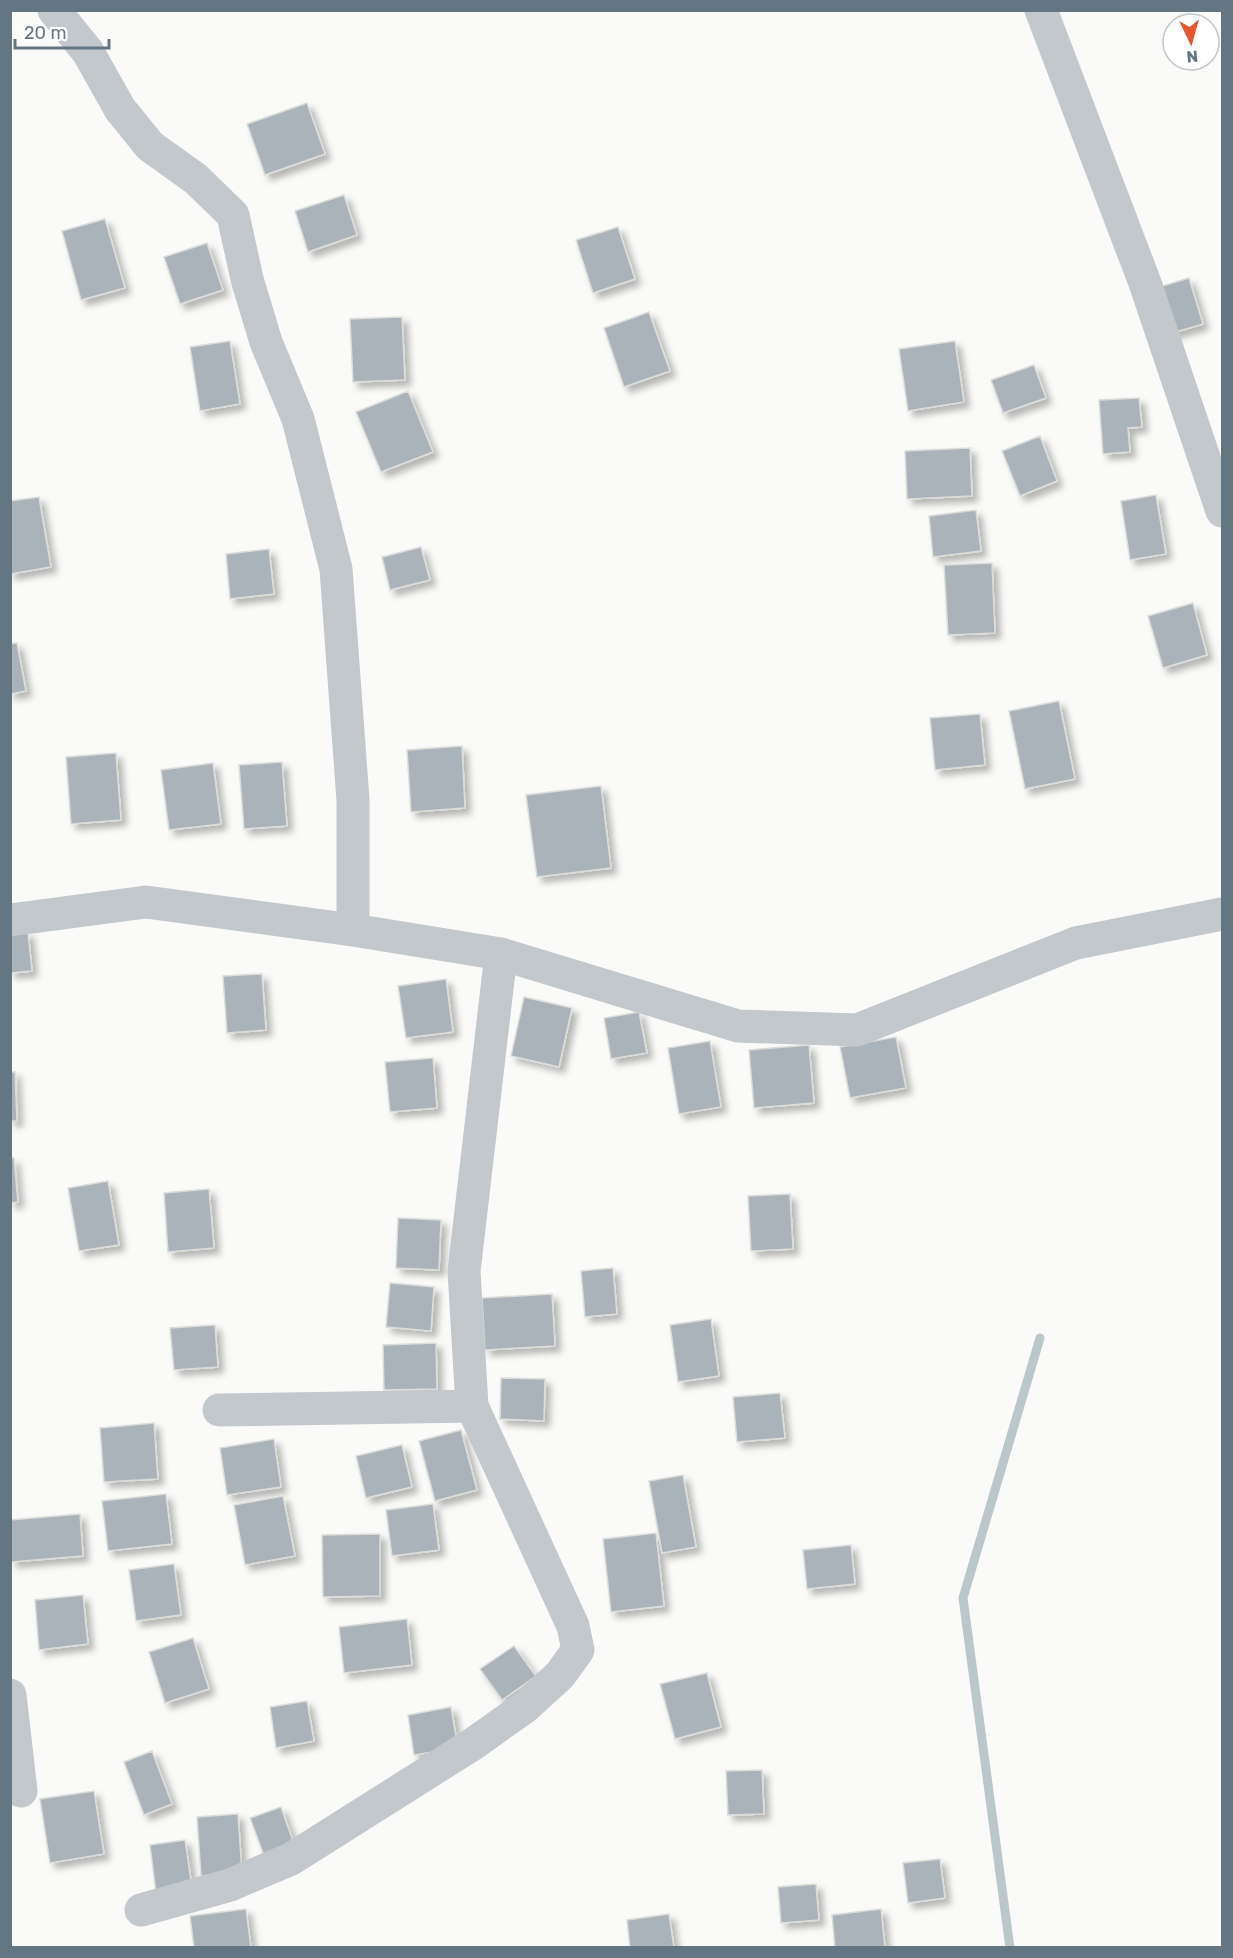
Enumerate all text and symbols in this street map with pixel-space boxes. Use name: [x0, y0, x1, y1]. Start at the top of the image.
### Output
scale bar: [15, 12, 110, 50]
north arrow: [1161, 12, 1221, 72]
text: 20 m: [24, 22, 66, 44]
text: N: [1186, 46, 1199, 66]

